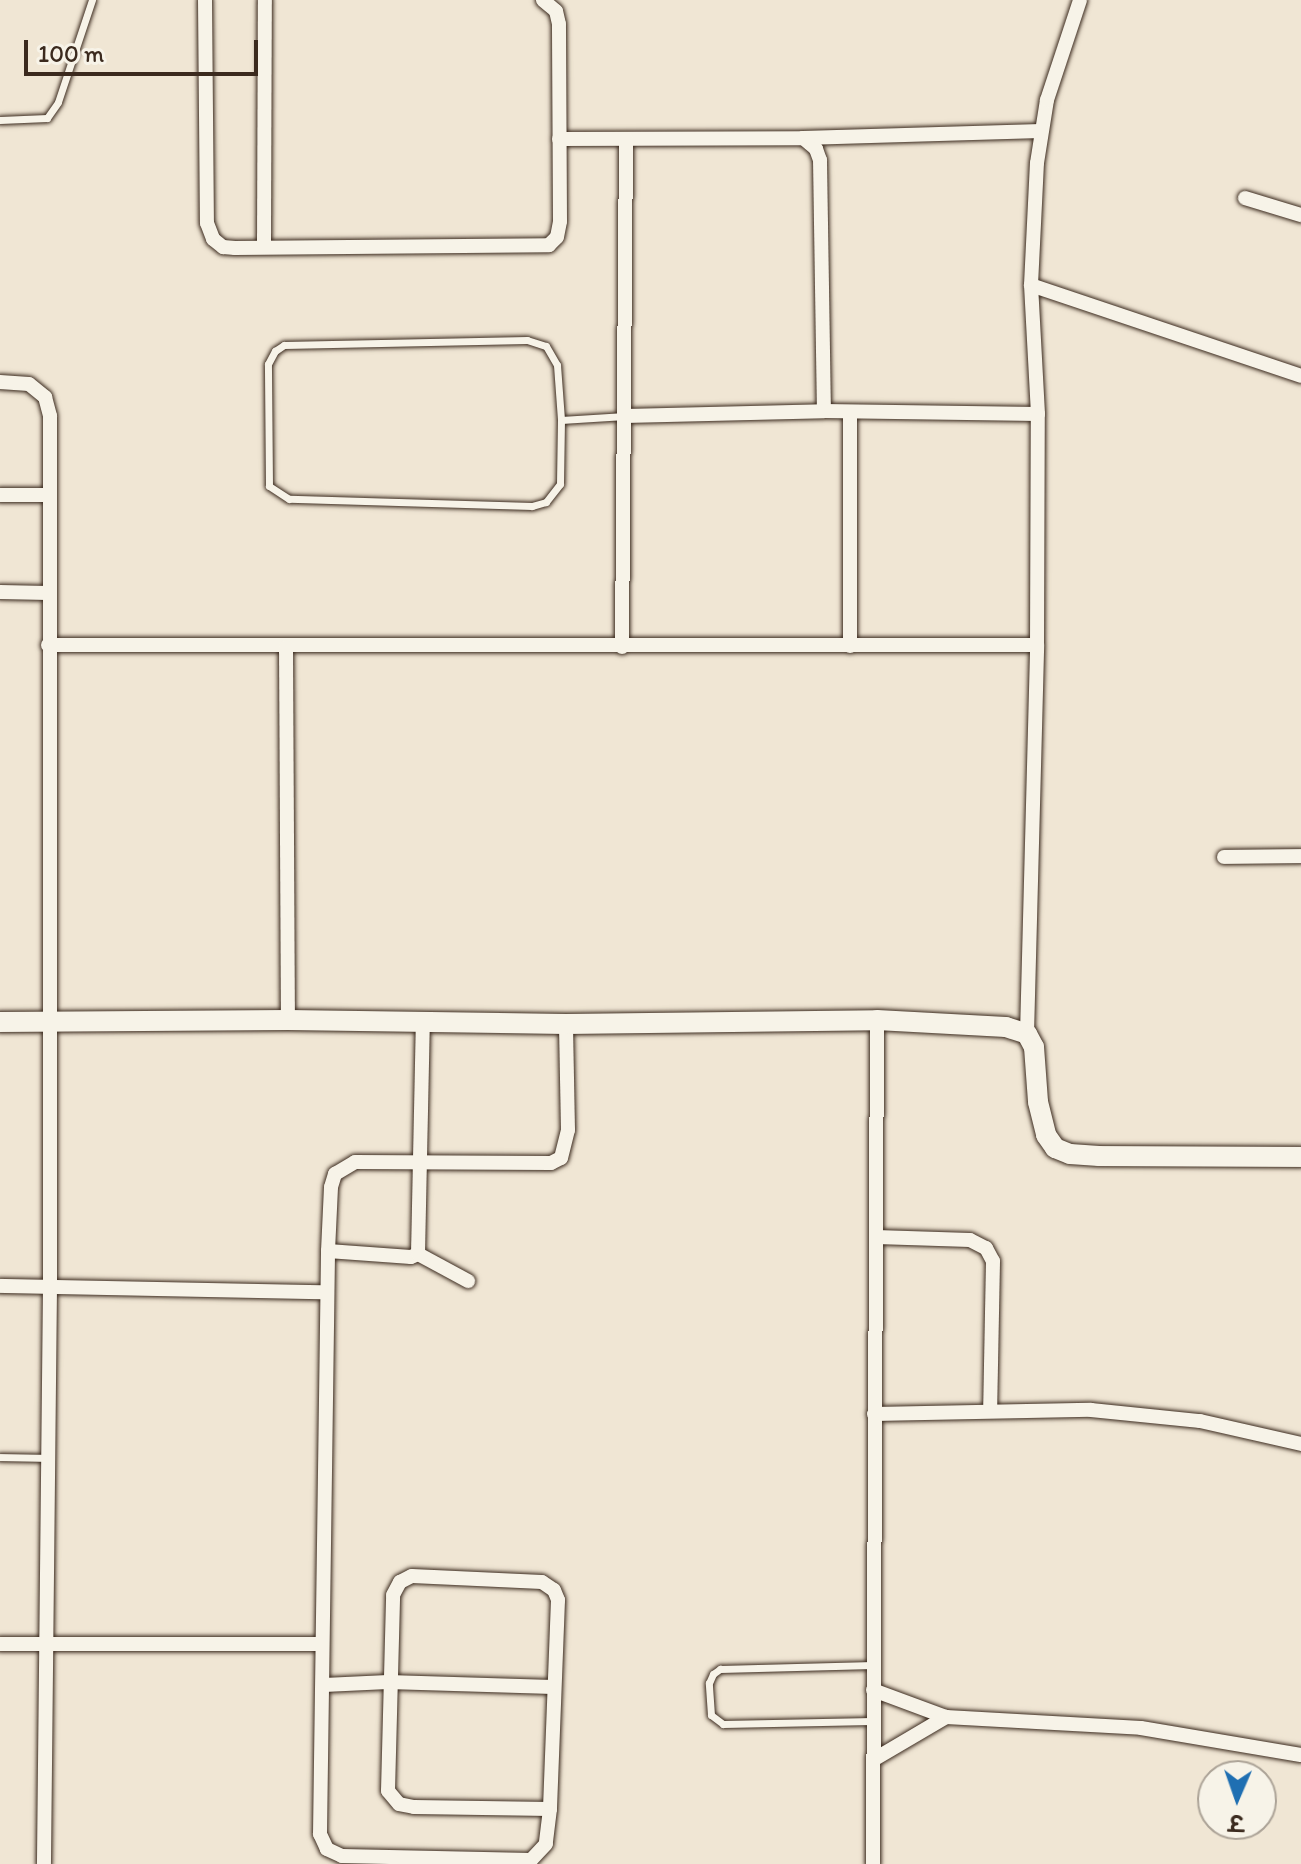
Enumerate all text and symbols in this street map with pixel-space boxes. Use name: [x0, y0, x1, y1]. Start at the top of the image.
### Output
scale bar: [28, 24, 262, 74]
text: 100 m: [38, 39, 104, 68]
north arrow: [1197, 1760, 1277, 1840]
text: उ: [1228, 1809, 1244, 1836]

